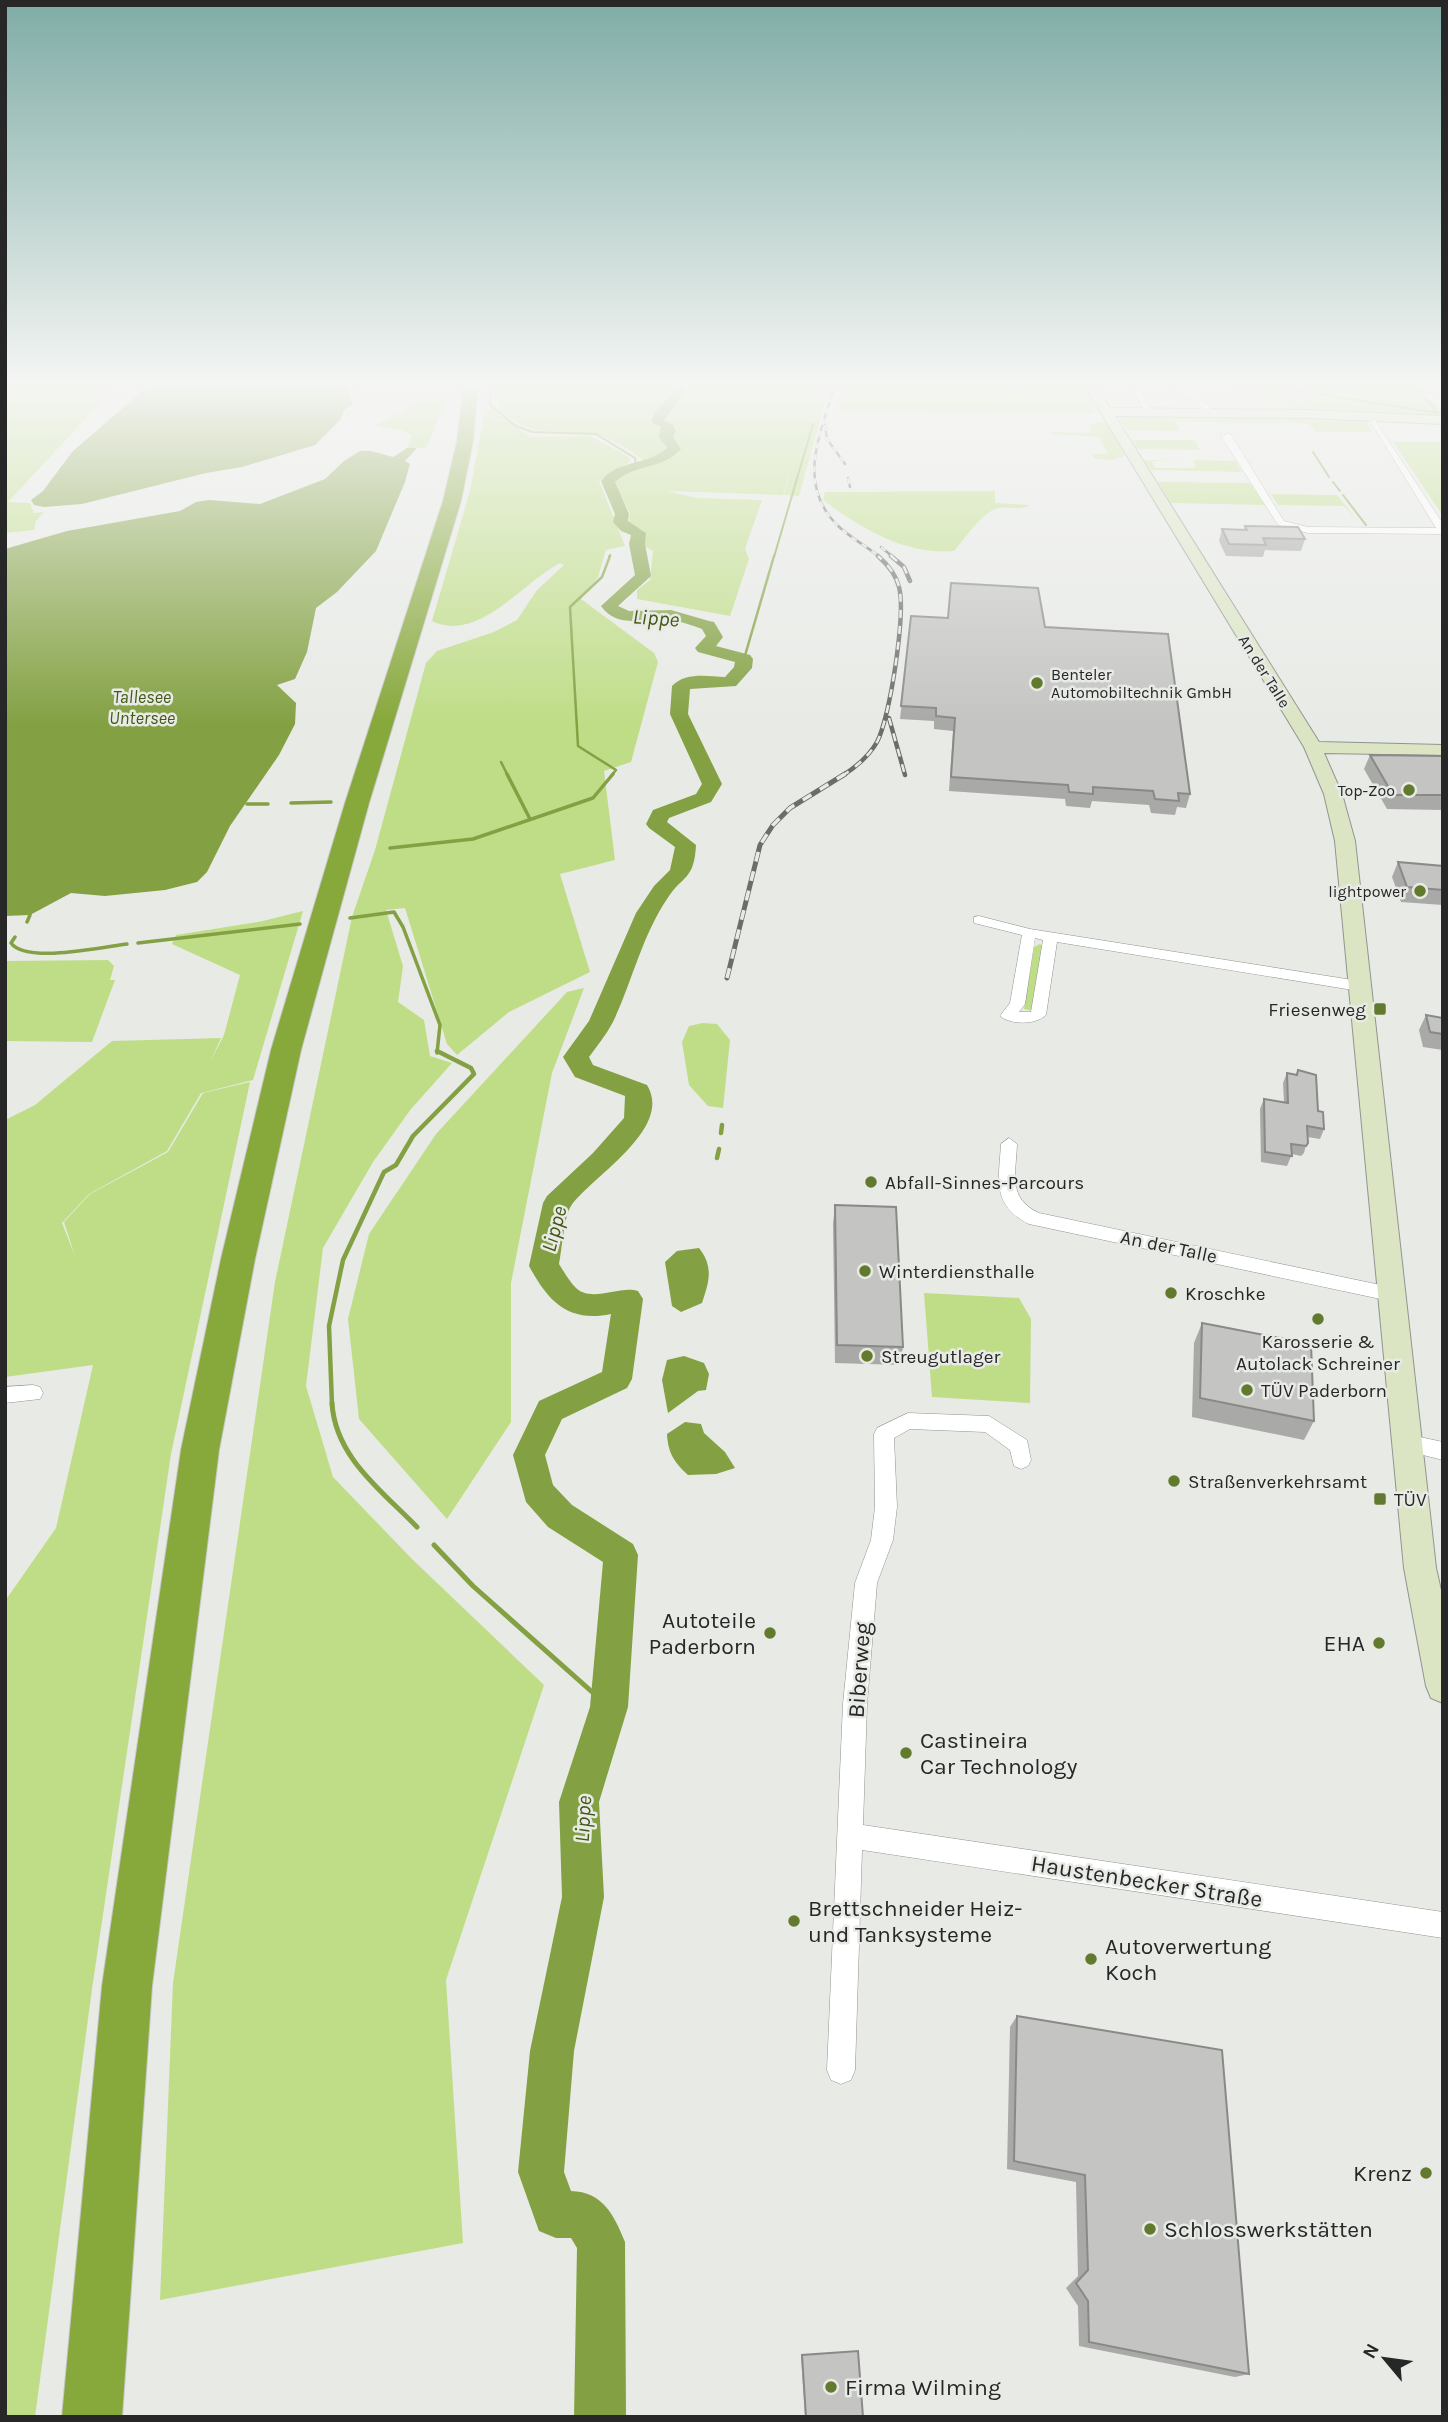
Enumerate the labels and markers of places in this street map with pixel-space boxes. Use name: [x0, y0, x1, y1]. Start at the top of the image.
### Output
place label: Benteler Automobiltechnik GmbH: [1051, 665, 1232, 702]
marker: Benteler Automobiltechnik GmbH: [1029, 675, 1045, 691]
place label: Top-Zoo: [1338, 781, 1395, 800]
marker: Top-Zoo: [1401, 782, 1417, 798]
place label: lightpower: [1328, 882, 1406, 901]
marker: lightpower: [1412, 883, 1428, 899]
place label: Friesenweg: [1268, 999, 1366, 1021]
marker: Friesenweg: [1372, 1001, 1388, 1017]
place label: Abfall-Sinnes-Parcours: [885, 1172, 1084, 1194]
marker: Abfall-Sinnes-Parcours: [863, 1174, 879, 1190]
place label: Winterdiensthalle: [879, 1261, 1034, 1283]
marker: Winterdiensthalle: [857, 1263, 873, 1279]
place label: Kroschke: [1185, 1283, 1266, 1305]
marker: Kroschke: [1163, 1285, 1179, 1301]
marker: Karosserie & Autolack Schreiner: [1310, 1311, 1326, 1327]
place label: Karosserie & Autolack Schreiner: [1236, 1331, 1400, 1375]
place label: Streugutlager: [881, 1346, 1000, 1368]
marker: Streugutlager: [859, 1348, 875, 1364]
place label: TÜV Paderborn: [1261, 1380, 1387, 1402]
marker: TÜV Paderborn: [1239, 1382, 1255, 1398]
place label: Straßenverkehrsamt: [1188, 1471, 1367, 1493]
marker: Straßenverkehrsamt: [1166, 1473, 1182, 1489]
place label: TÜV: [1394, 1489, 1427, 1511]
marker: TÜV: [1372, 1491, 1388, 1507]
place label: Autoteile Paderborn: [648, 1607, 756, 1660]
marker: Autoteile Paderborn: [762, 1625, 778, 1641]
place label: EHA: [1323, 1630, 1365, 1657]
marker: EHA: [1371, 1635, 1387, 1651]
place label: Castineira Car Technology: [920, 1727, 1078, 1780]
marker: Castineira Car Technology: [898, 1745, 914, 1761]
place label: Brettschneider Heiz- und Tanksysteme: [808, 1895, 1022, 1948]
marker: Brettschneider Heiz- und Tanksysteme: [786, 1913, 802, 1929]
place label: Autoverwertung Koch: [1105, 1933, 1271, 1986]
marker: Autoverwertung Koch: [1083, 1951, 1099, 1967]
place label: Krenz: [1353, 2160, 1412, 2187]
marker: Krenz: [1418, 2165, 1434, 2181]
place label: Schlosswerkstätten: [1164, 2216, 1373, 2243]
marker: Schlosswerkstätten: [1142, 2221, 1158, 2237]
place label: Firma Wilming: [845, 2374, 1001, 2401]
marker: Firma Wilming: [823, 2379, 839, 2395]

